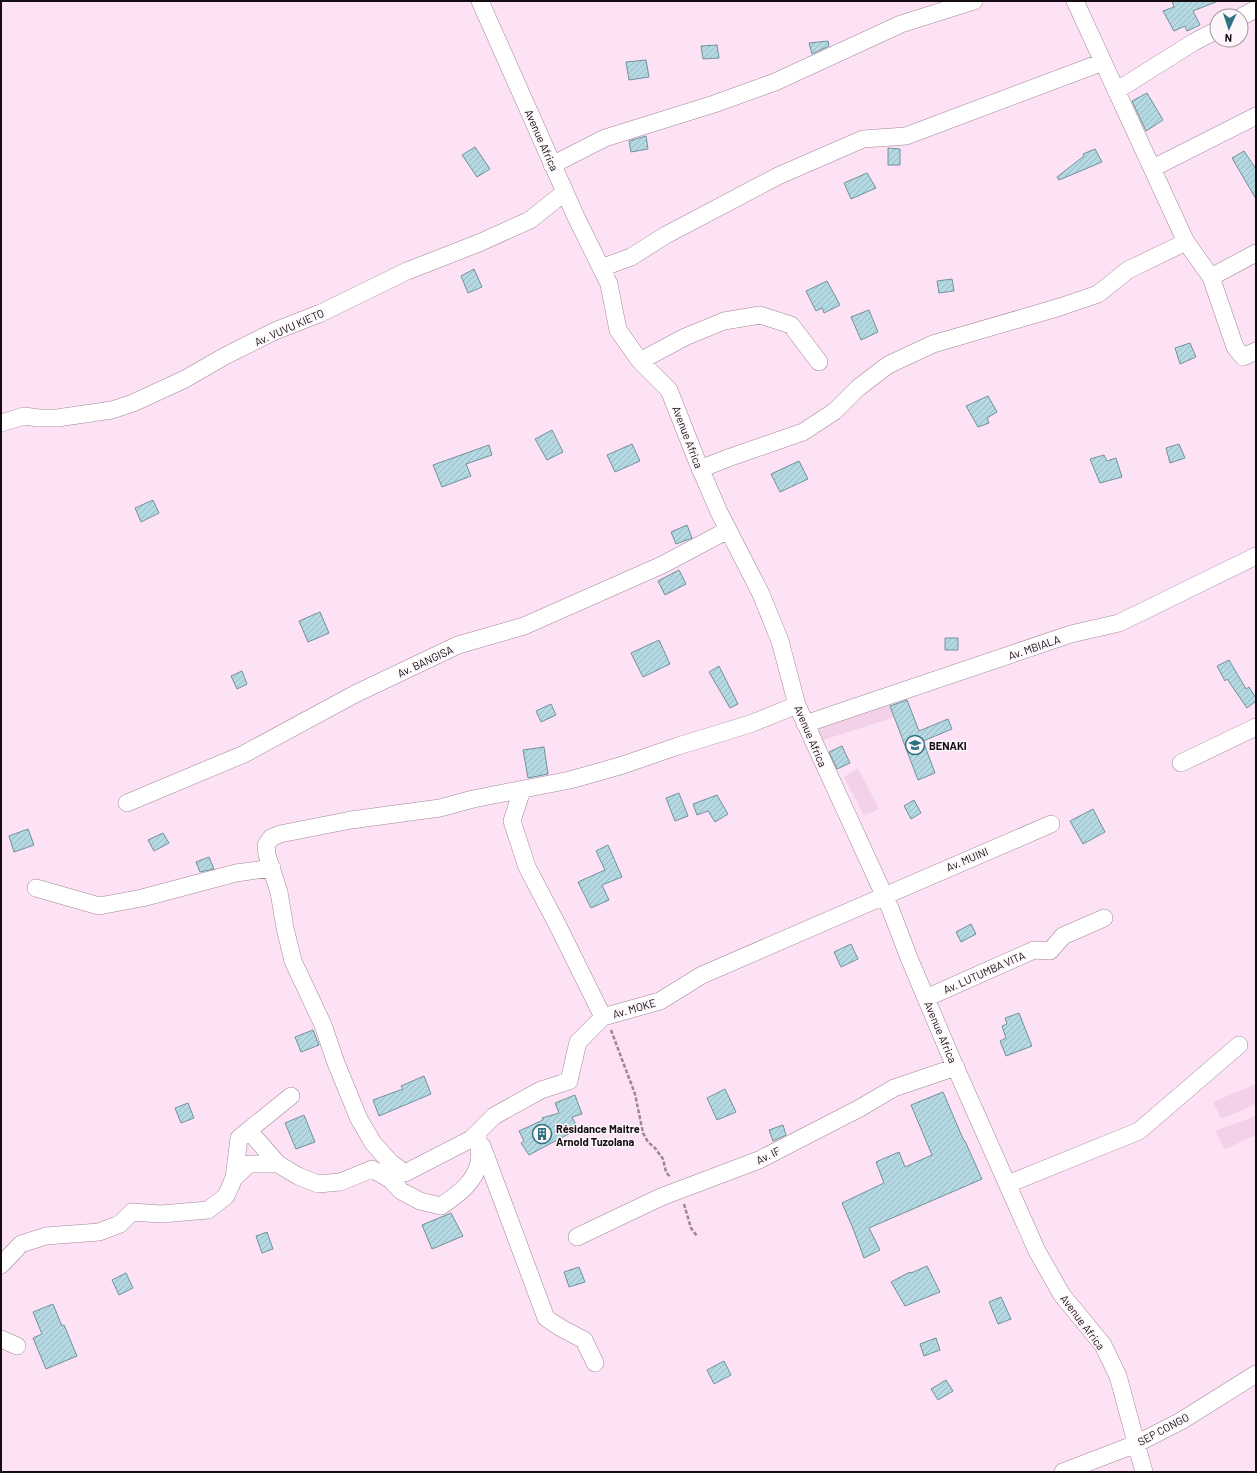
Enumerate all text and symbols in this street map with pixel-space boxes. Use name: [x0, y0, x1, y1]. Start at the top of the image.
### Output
north arrow: [1209, 8, 1249, 48]
text: N: [1224, 32, 1232, 45]
street label: Avenue Africa: [523, 107, 561, 173]
street label: Av. VUVU KIETO: [252, 306, 326, 348]
street label: Avenue Africa: [670, 404, 706, 470]
street label: Av. MBIALA: [1006, 632, 1062, 662]
street label: Av. BANGISA: [395, 642, 455, 680]
street label: Avenue Africa: [792, 703, 830, 769]
school or university icon: BENAKI: [904, 734, 926, 756]
place label: BENAKI: [929, 739, 967, 752]
street label: Av. MUINI: [944, 844, 990, 874]
street label: Av. LUTUMBA VITA: [941, 948, 1027, 996]
street label: Av. MOKE: [611, 996, 657, 1020]
street label: Avenue Africa: [922, 999, 960, 1065]
place label: Résidance Maitre Arnold Tuzolana: [556, 1122, 640, 1148]
building icon: Résidance Maitre Arnold Tuzolana: [531, 1123, 553, 1145]
street label: Av. IF: [754, 1144, 782, 1166]
street label: Avenue Africa: [1058, 1292, 1108, 1352]
street label: SEP CONGO: [1135, 1410, 1191, 1448]

